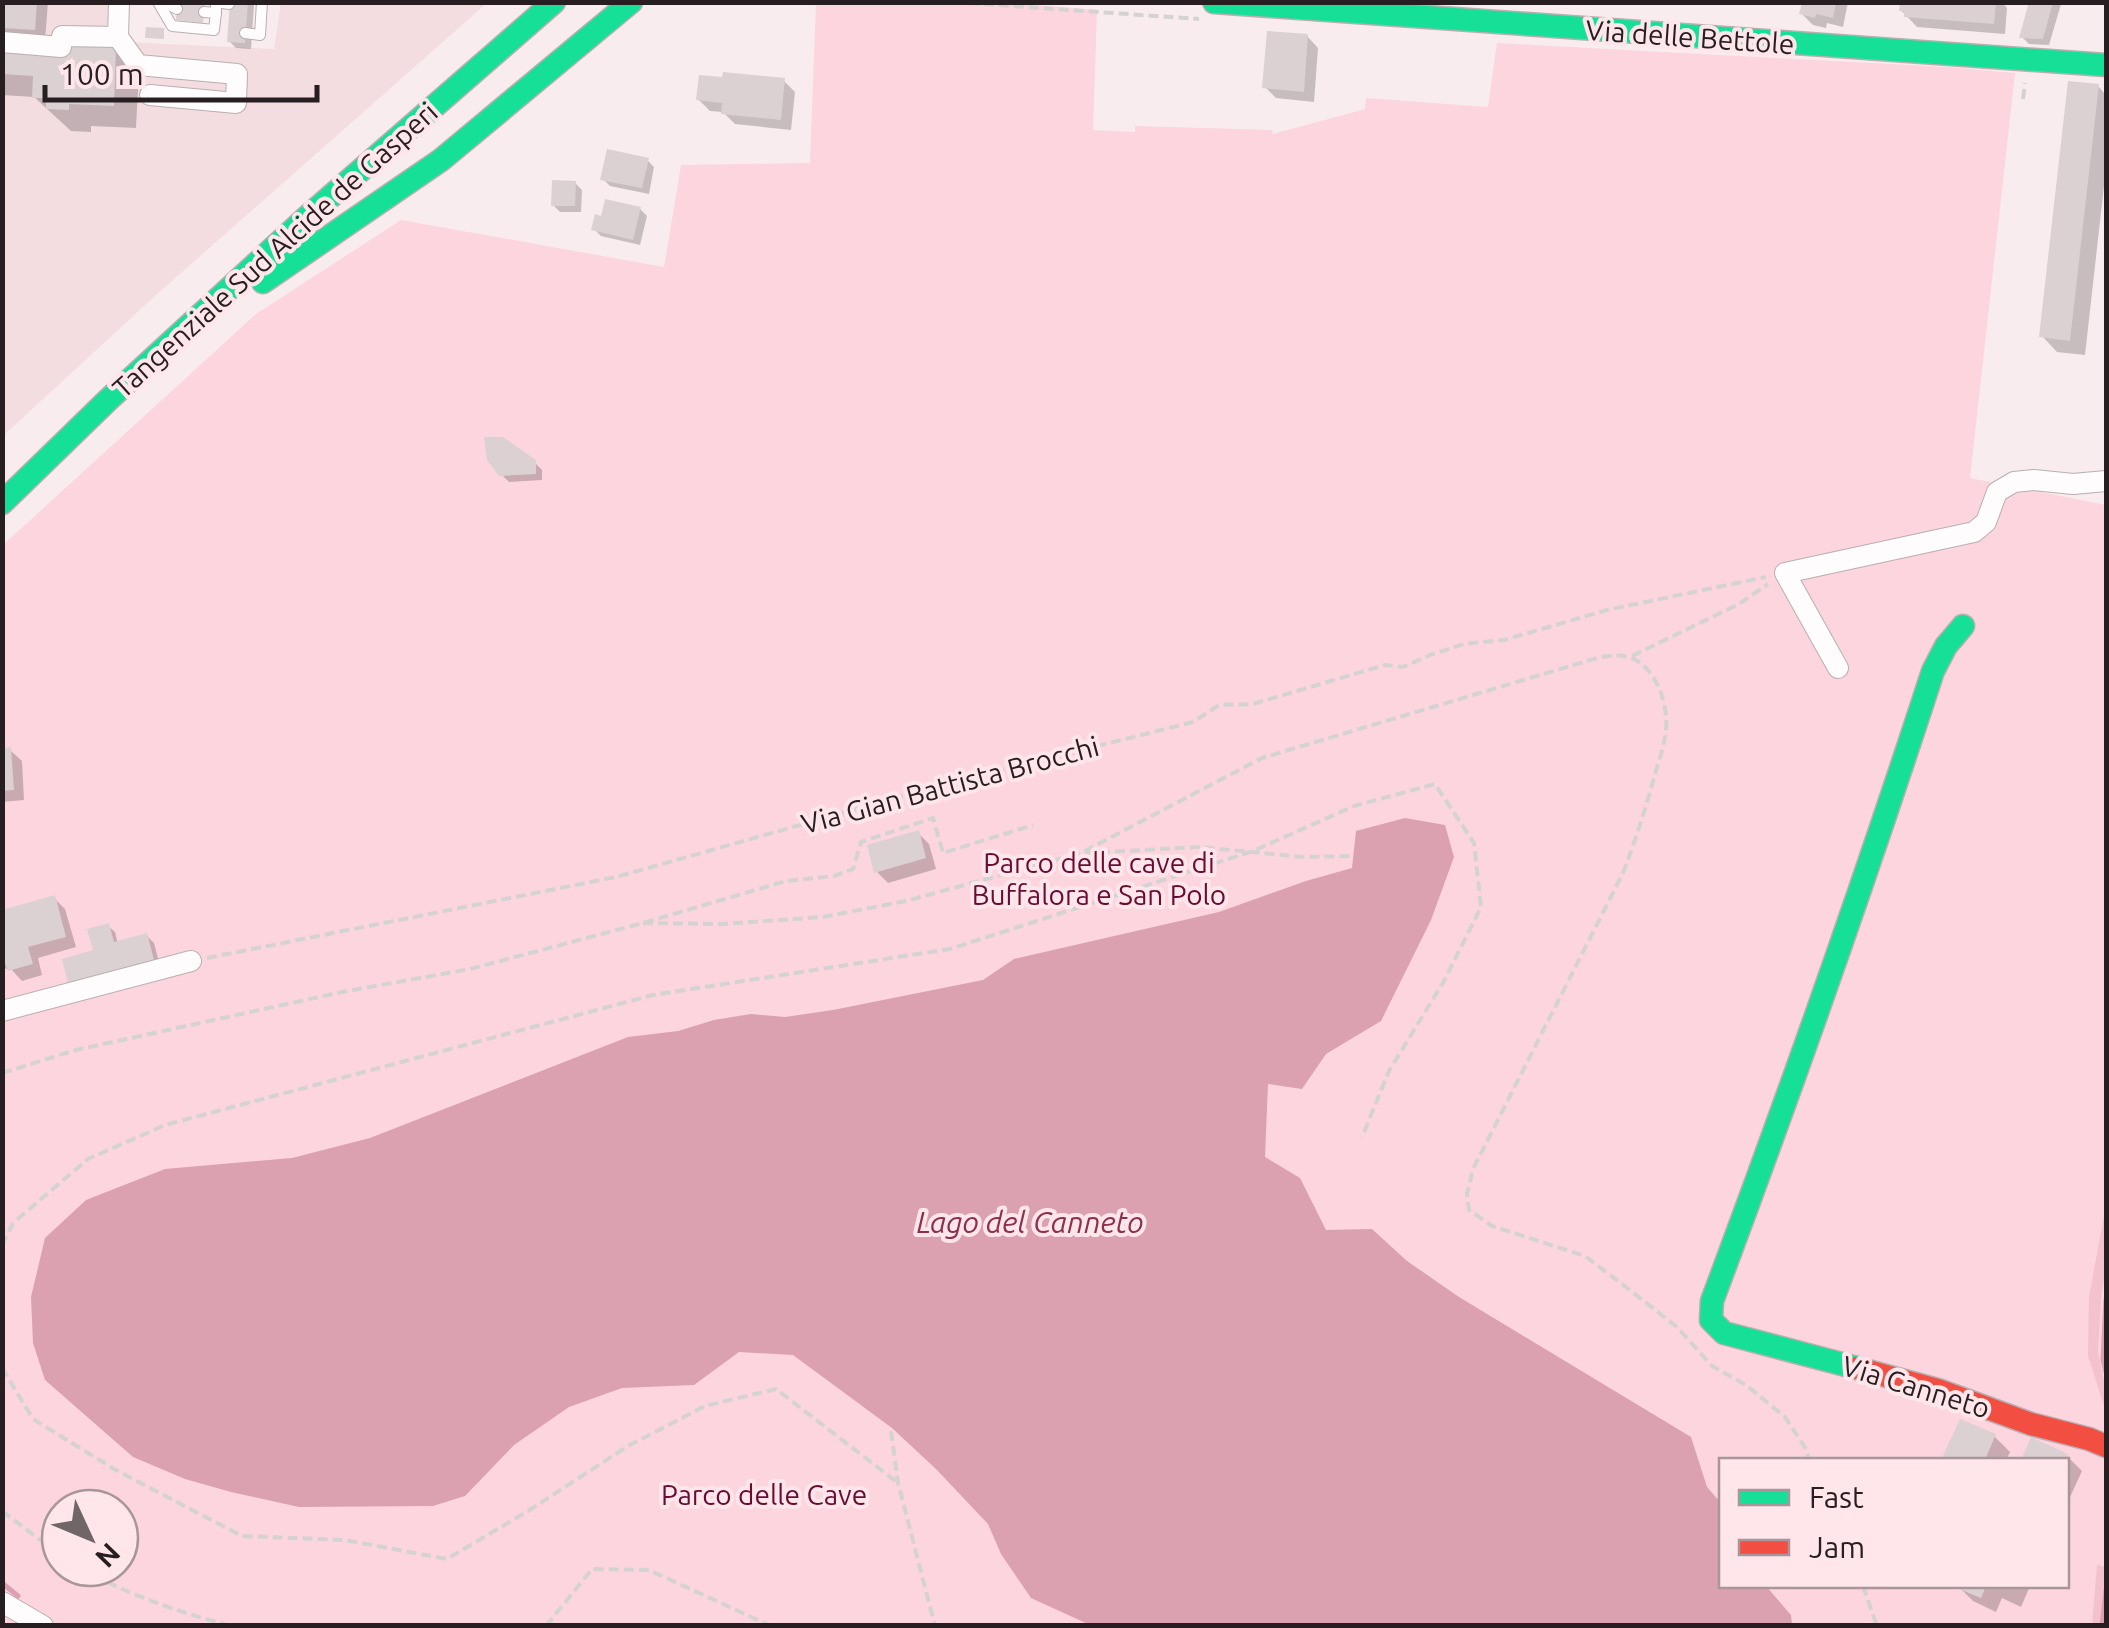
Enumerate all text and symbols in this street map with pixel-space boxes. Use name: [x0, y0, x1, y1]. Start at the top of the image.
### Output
street label: Via delle Bettole: [1585, 14, 1795, 59]
scale bar: [45, 40, 318, 102]
text: 100 m: [60, 57, 144, 91]
street label: Tangenziale Sud Alcide de Gasperi: [106, 96, 443, 403]
street label: Via Gian Battista Brocchi: [798, 730, 1102, 839]
park label: Parco delle cave di Buffalora e San Polo: [972, 847, 1226, 910]
water label: Lago del Canneto: [916, 1205, 1144, 1239]
street label: Via Canneto: [1839, 1349, 1994, 1424]
legend: [1719, 1458, 2069, 1588]
park label: Parco delle Cave: [661, 1479, 867, 1510]
text: Fast: [1809, 1480, 1864, 1514]
north arrow: [40, 1488, 140, 1588]
text: Jam: [1809, 1530, 1865, 1564]
text: N: [90, 1537, 127, 1574]

